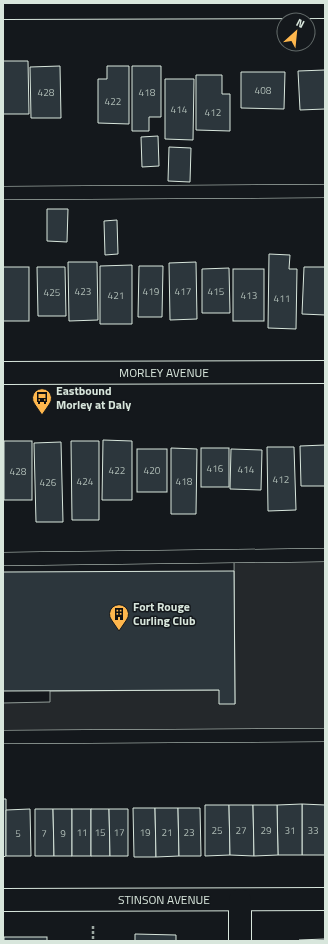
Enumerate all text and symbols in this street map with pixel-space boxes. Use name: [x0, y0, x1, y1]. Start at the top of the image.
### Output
north arrow: [276, 12, 316, 52]
text: N: [294, 14, 308, 32]
house number: 408: [255, 83, 272, 98]
house number: 428: [38, 85, 55, 100]
house number: 418: [139, 85, 156, 100]
house number: 422: [105, 94, 121, 109]
house number: 414: [171, 102, 188, 117]
house number: 412: [205, 105, 221, 120]
house number: 423: [75, 284, 91, 299]
house number: 419: [143, 284, 160, 299]
house number: 417: [175, 284, 191, 299]
house number: 415: [208, 284, 225, 299]
house number: 425: [44, 285, 61, 300]
house number: 421: [108, 288, 124, 303]
house number: 413: [241, 288, 257, 303]
house number: 411: [274, 291, 290, 306]
street label: MORLEY AVENUE: [119, 363, 209, 382]
place label: Eastbound Morley at Daly: [56, 381, 131, 414]
bus stop icon: Eastbound Morley at Daly: [31, 387, 53, 415]
house number: 416: [207, 461, 224, 476]
house number: 414: [238, 462, 255, 477]
house number: 422: [109, 463, 125, 478]
house number: 420: [144, 463, 161, 478]
house number: 428: [10, 464, 27, 479]
house number: 412: [273, 472, 289, 487]
house number: 424: [77, 474, 94, 489]
house number: 418: [176, 474, 193, 489]
house number: 426: [40, 475, 57, 490]
place label: Fort Rouge Curling Club: [133, 597, 196, 630]
building icon: Fort Rouge Curling Club: [108, 603, 130, 631]
house number: 25: [211, 823, 223, 838]
house number: 27: [235, 823, 247, 838]
house number: 29: [260, 823, 272, 838]
house number: 31: [284, 823, 296, 838]
house number: 33: [307, 823, 319, 838]
house number: 11: [76, 825, 88, 840]
house number: 15: [94, 825, 106, 840]
house number: 17: [113, 825, 125, 840]
house number: 19: [139, 825, 151, 840]
house number: 21: [161, 825, 173, 840]
house number: 23: [183, 825, 195, 840]
house number: 5: [15, 826, 21, 841]
house number: 7: [41, 826, 47, 841]
house number: 9: [60, 826, 66, 841]
street label: STINSON AVENUE: [118, 890, 210, 909]

